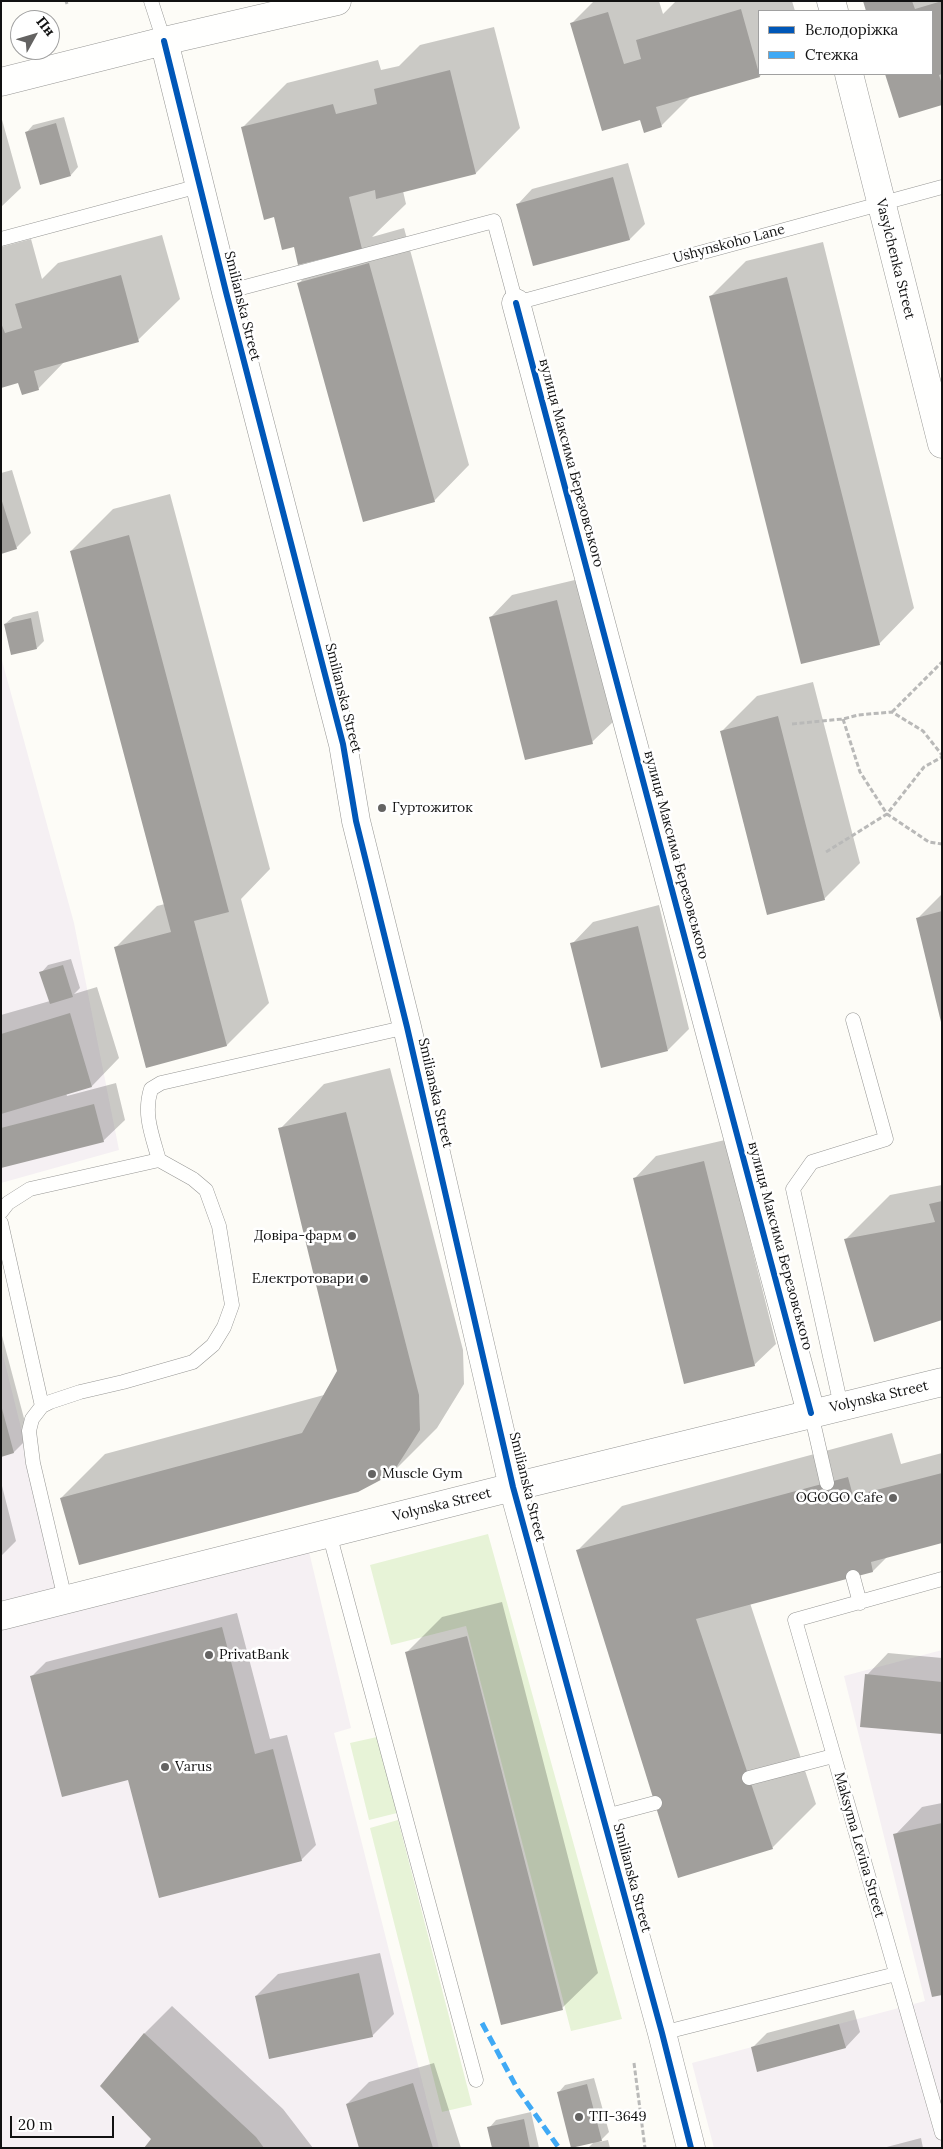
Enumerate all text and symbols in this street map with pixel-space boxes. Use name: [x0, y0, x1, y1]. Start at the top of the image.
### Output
north arrow: [10, 10, 60, 60]
legend: [758, 10, 933, 75]
text: Пн: [33, 13, 59, 40]
text: Велодоріжка: [805, 20, 898, 39]
text: Стежка: [805, 45, 858, 64]
street label: Vasylchenka Street: [872, 197, 918, 321]
street label: Ushynskoho Lane: [671, 221, 787, 267]
street label: Smilianska Street: [220, 249, 264, 363]
street label: вулиця Максима Березовського: [535, 357, 607, 569]
street label: Smilianska Street: [321, 641, 365, 755]
street label: вулиця Максима Березовського: [640, 749, 712, 961]
place label: Гуртожиток: [392, 800, 473, 816]
marker: Гуртожиток: [376, 802, 388, 814]
street label: Smilianska Street: [414, 1036, 456, 1150]
street label: вулиця Максима Березовського: [744, 1140, 816, 1352]
place label: Довіра-фарм: [254, 1228, 342, 1244]
marker: Довіра-фарм: [346, 1230, 358, 1242]
place label: Електротовари: [252, 1271, 354, 1287]
marker: Електротовари: [358, 1273, 370, 1285]
street label: Volynska Street: [828, 1377, 930, 1417]
street label: Smilianska Street: [505, 1430, 549, 1544]
place label: Muscle Gym: [382, 1466, 463, 1482]
marker: Muscle Gym: [366, 1468, 378, 1480]
street label: Volynska Street: [391, 1485, 493, 1525]
place label: OGOGO Cafe: [796, 1490, 883, 1506]
marker: OGOGO Cafe: [887, 1492, 899, 1504]
place label: PrivatBank: [219, 1647, 289, 1663]
marker: PrivatBank: [203, 1649, 215, 1661]
place label: Varus: [175, 1759, 212, 1775]
marker: Varus: [159, 1761, 171, 1773]
street label: Maksyma Levina Street: [830, 1770, 888, 1920]
street label: Smilianska Street: [609, 1822, 655, 1934]
scale bar: [12, 2106, 116, 2138]
place label: ТП-3649: [589, 2109, 646, 2125]
marker: ТП-3649: [573, 2111, 585, 2123]
text: 20 m: [18, 2115, 53, 2134]

